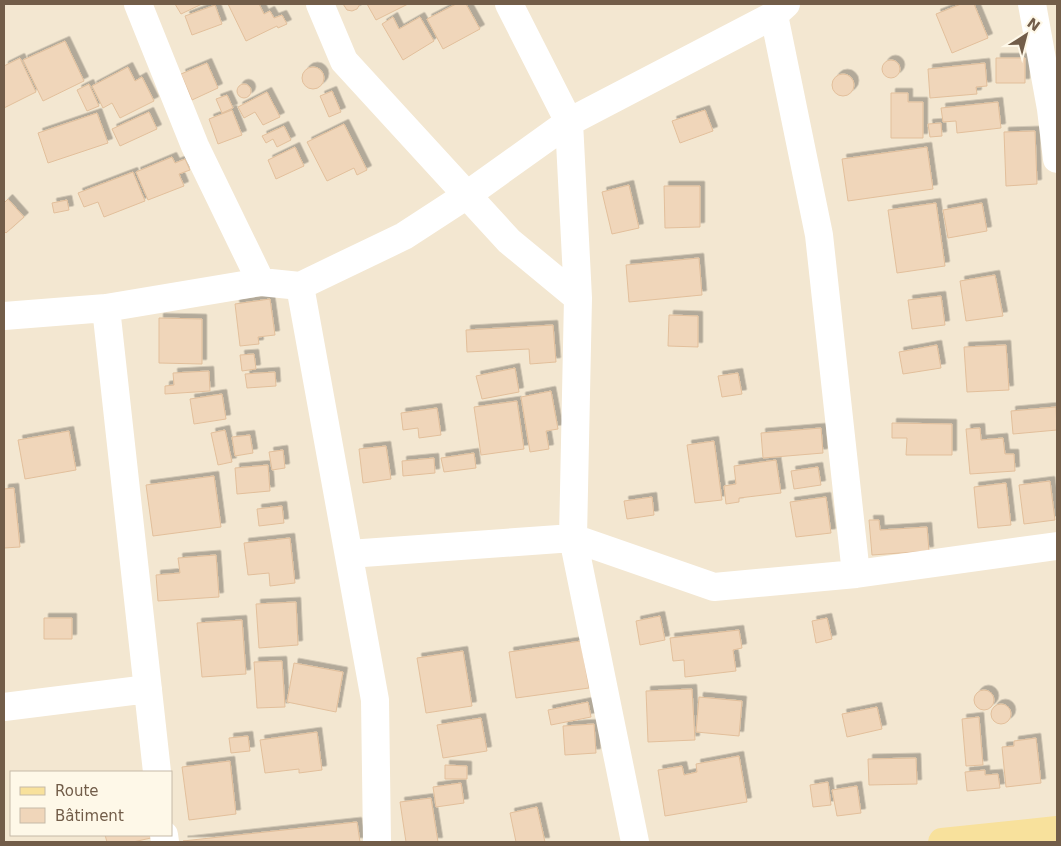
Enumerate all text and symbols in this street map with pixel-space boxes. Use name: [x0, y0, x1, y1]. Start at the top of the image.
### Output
north arrow: [1001, 10, 1051, 60]
text: N: [1024, 15, 1043, 34]
legend: [10, 771, 172, 836]
text: Route: [55, 782, 99, 800]
text: Bâtiment: [55, 807, 124, 825]

